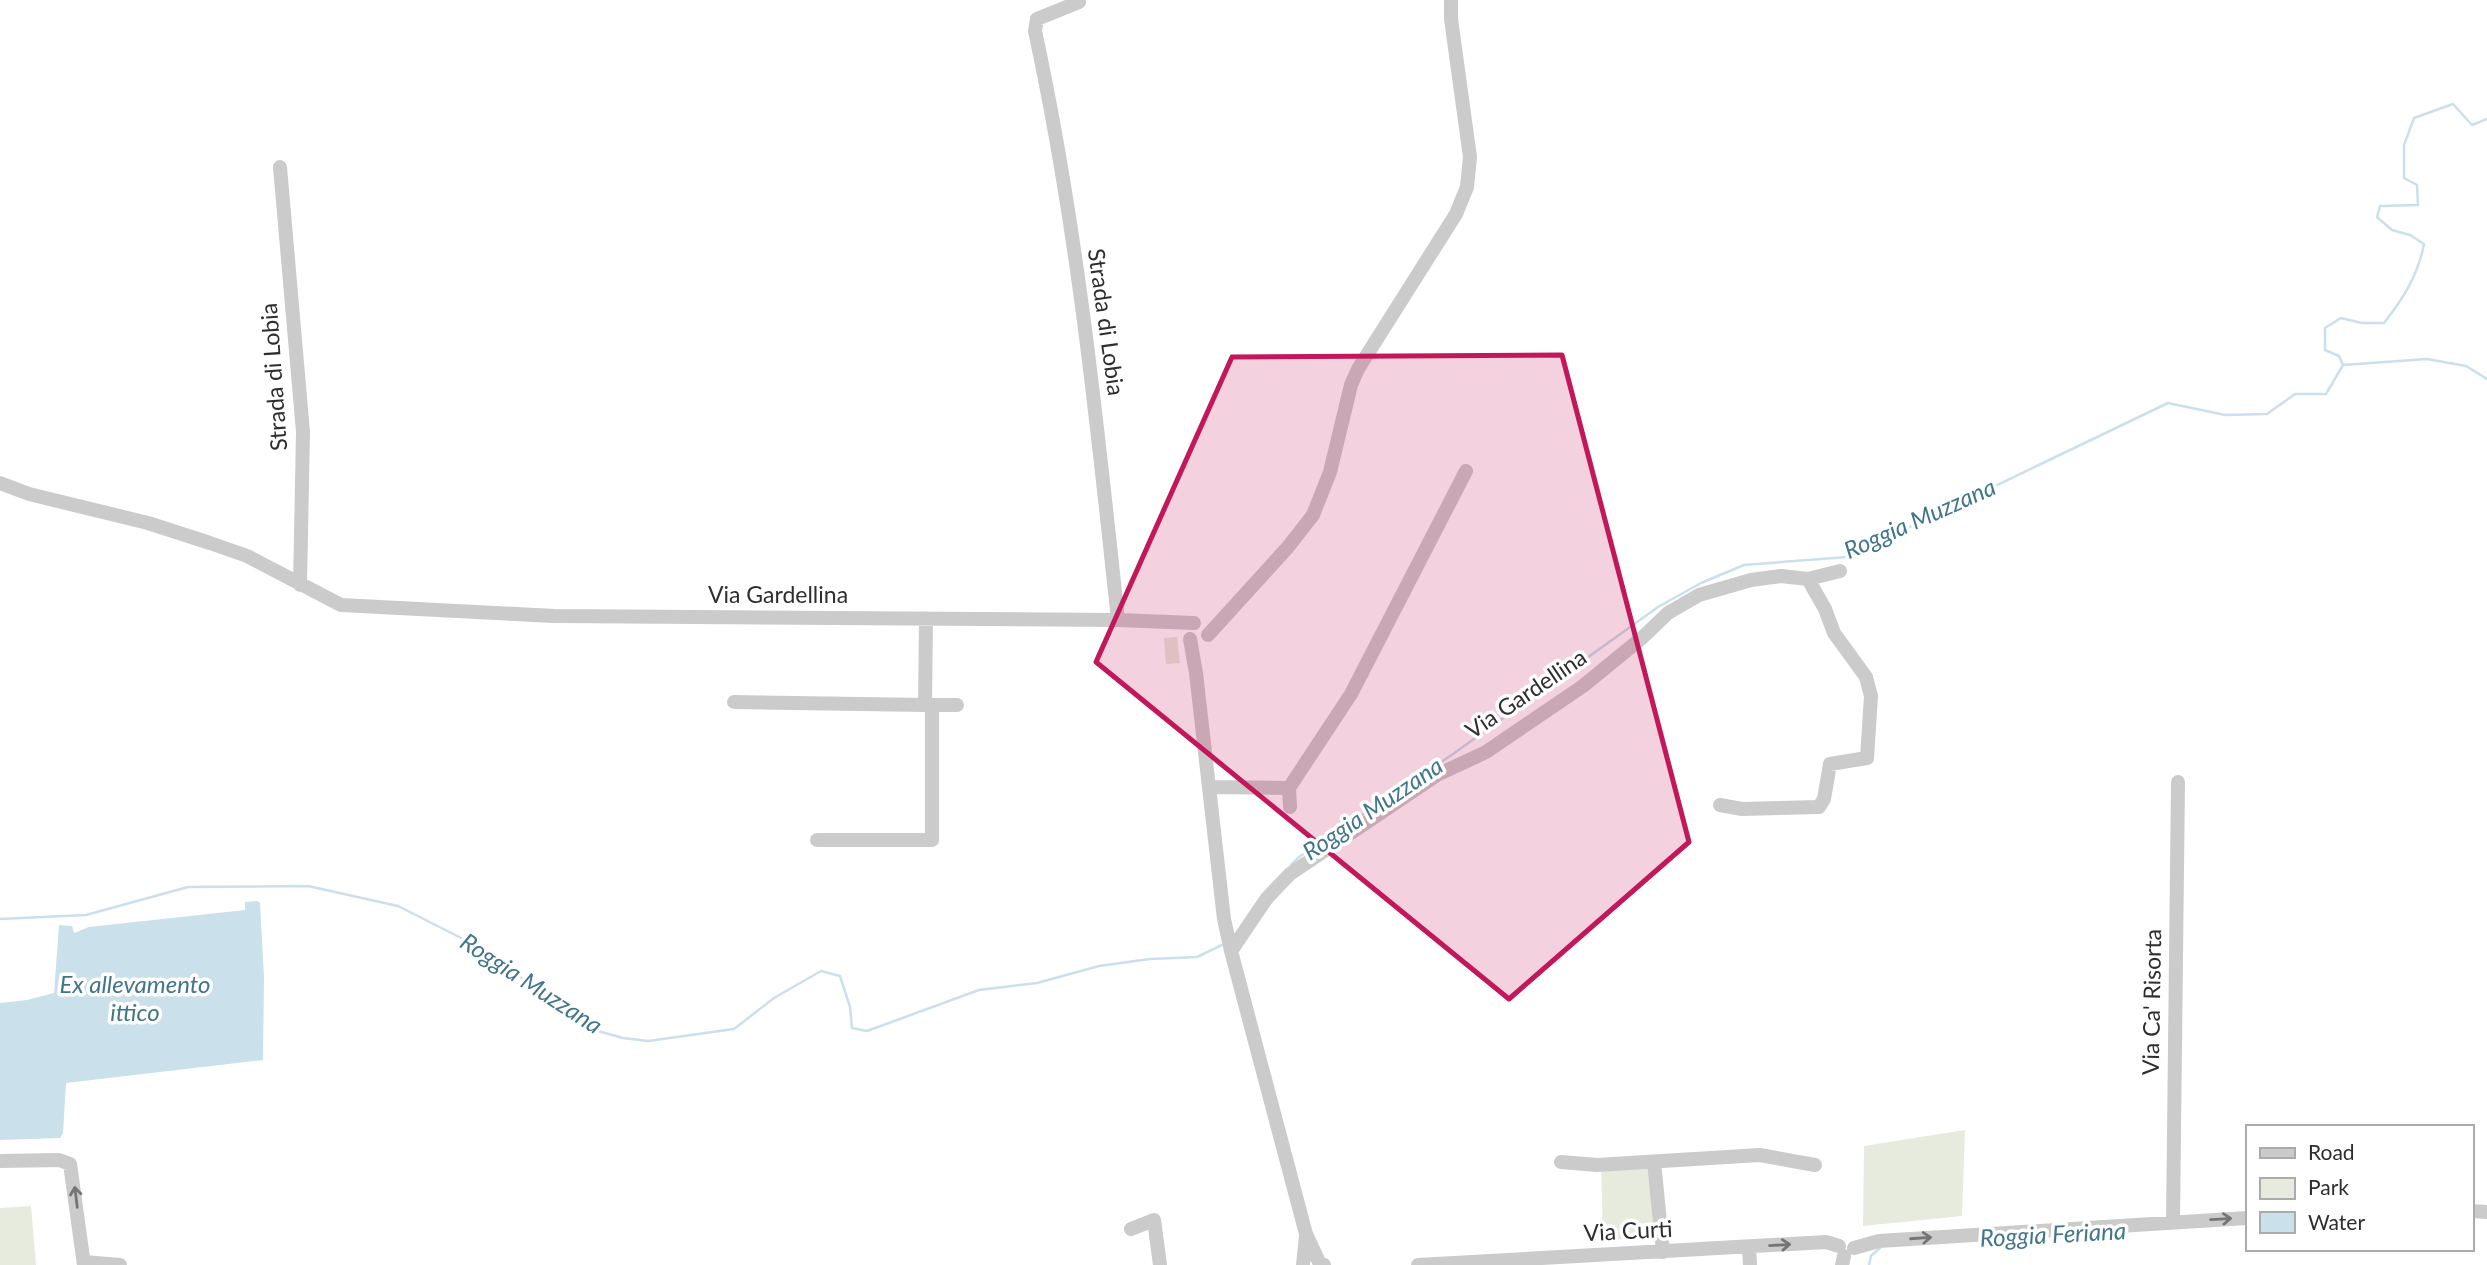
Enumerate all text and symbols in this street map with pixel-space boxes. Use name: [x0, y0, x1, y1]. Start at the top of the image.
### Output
street label: Strada di Lobia: [1083, 247, 1131, 397]
street label: Strada di Lobia: [254, 302, 292, 452]
water label: Roggia Muzzana: [1839, 471, 2000, 564]
street label: Via Gardellina: [708, 580, 848, 608]
street label: Via Gardellina: [1460, 642, 1591, 744]
water label: Roggia Muzzana: [1297, 750, 1448, 865]
water label: Roggia Muzzana: [456, 926, 608, 1039]
street label: Via Ca' Risorta: [2136, 929, 2166, 1075]
water label: Ex allevamento ittico: [60, 969, 210, 1026]
legend: [2246, 1125, 2473, 1251]
text: Road: [2308, 1139, 2355, 1164]
text: Park: [2308, 1174, 2349, 1199]
one-way arrow: [69, 1186, 82, 1209]
text: Water: [2308, 1209, 2365, 1234]
one-way arrow: [2209, 1213, 2232, 1226]
street label: Via Curti: [1583, 1214, 1673, 1246]
water label: Roggia Feriana: [1979, 1215, 2127, 1252]
one-way arrow: [1909, 1231, 1932, 1244]
one-way arrow: [1768, 1239, 1791, 1252]

